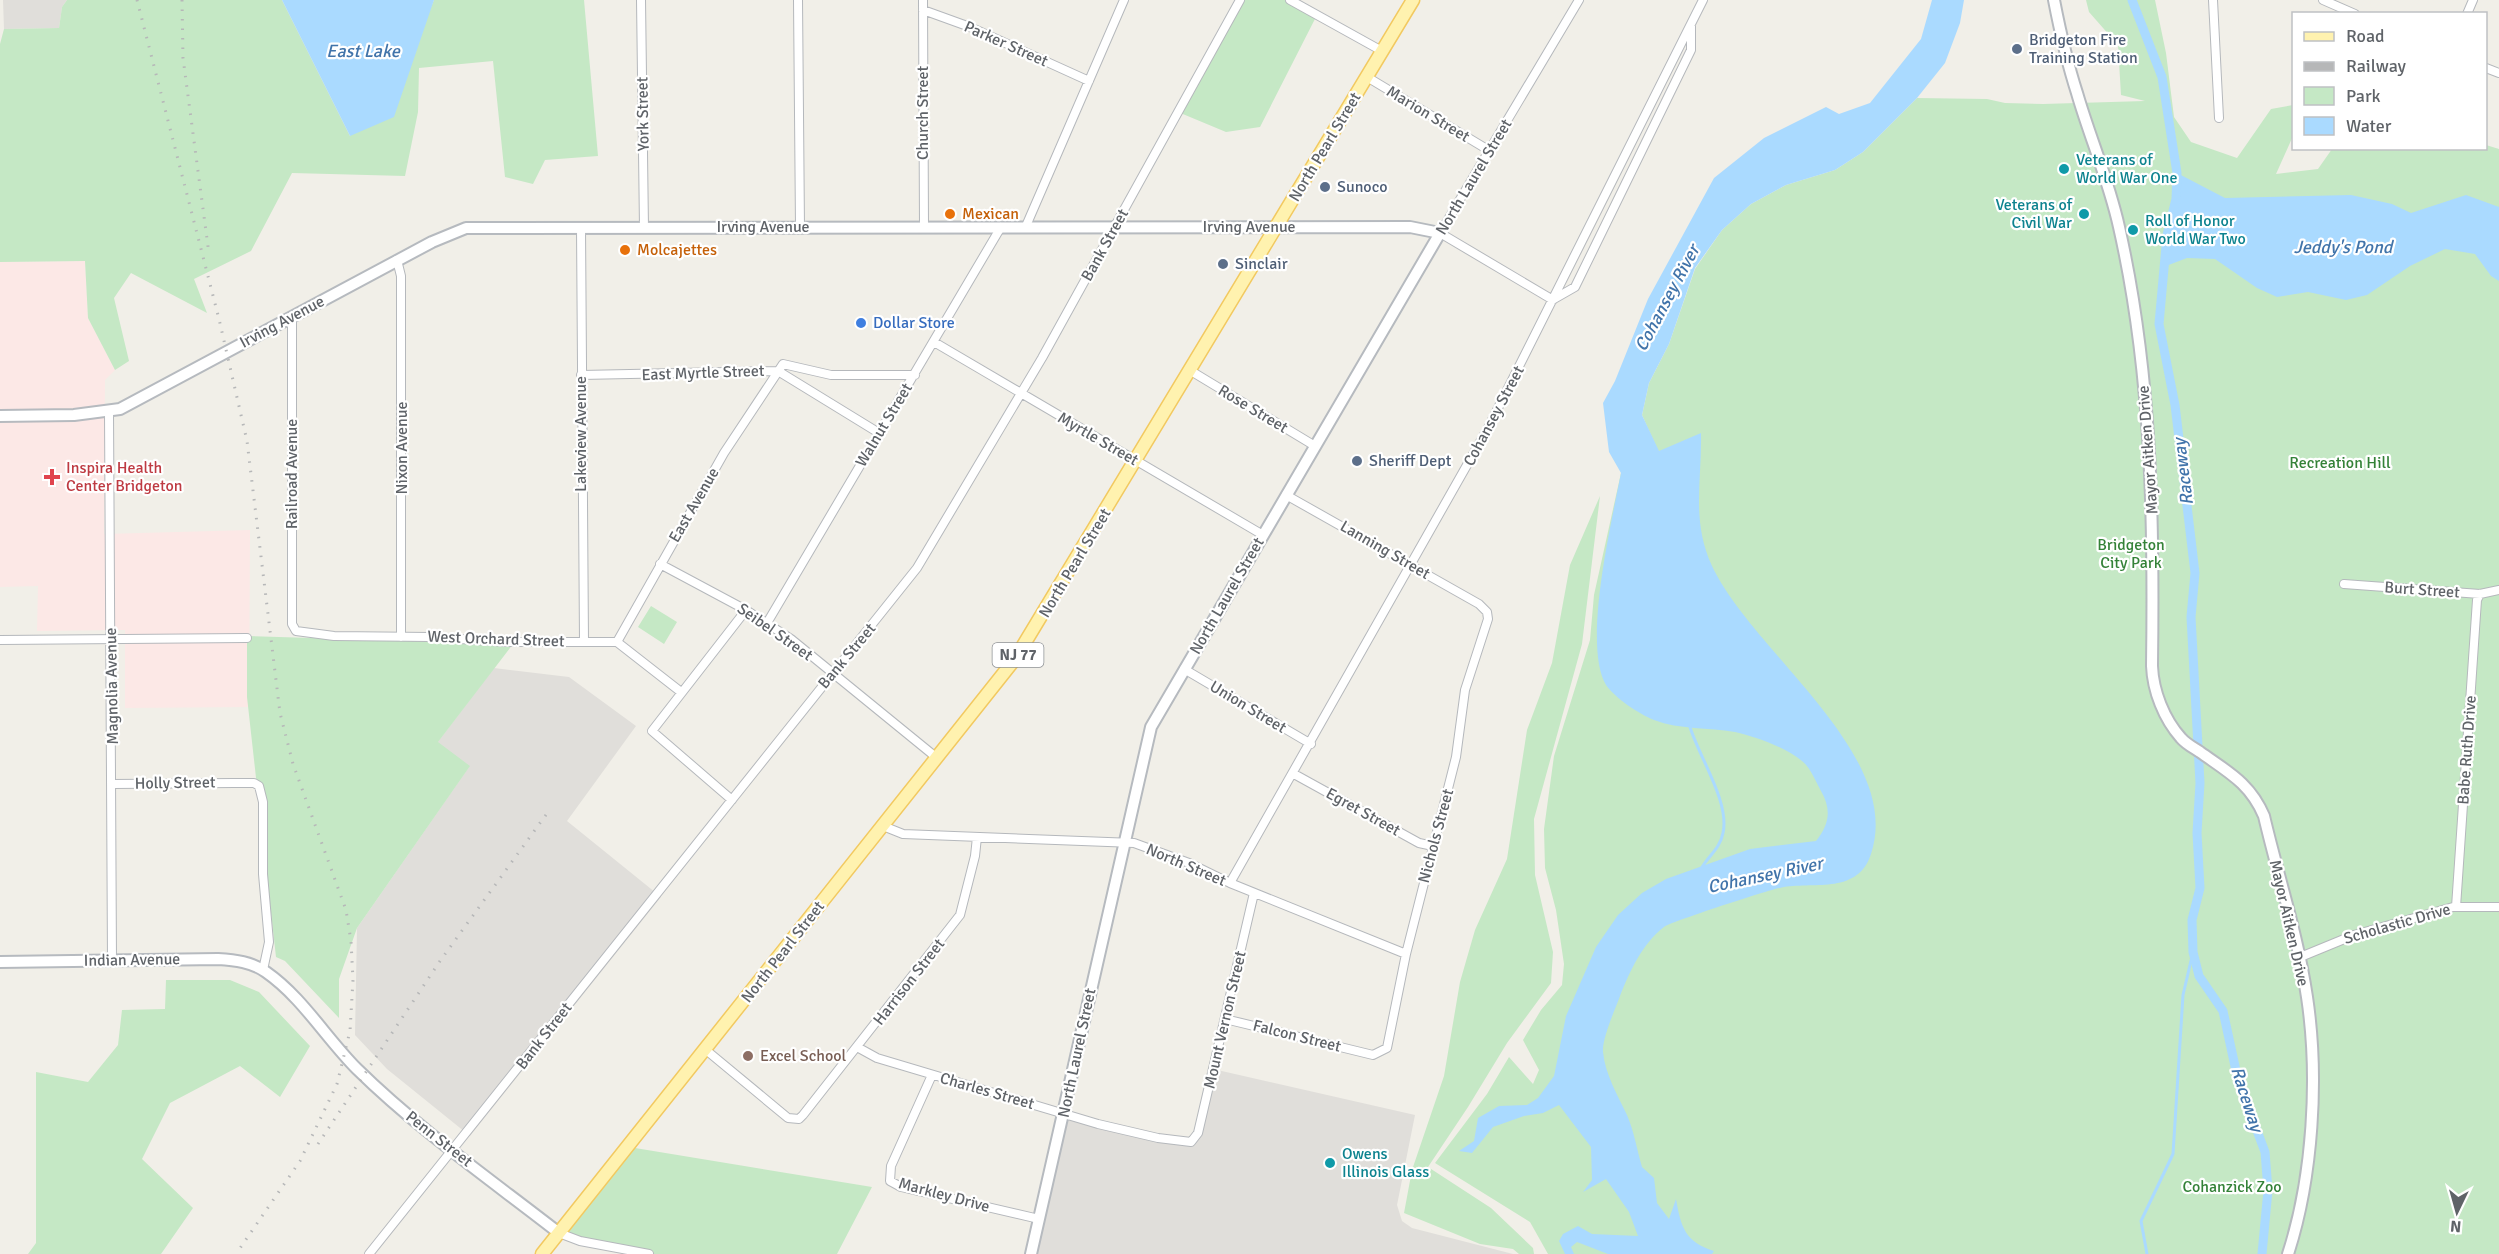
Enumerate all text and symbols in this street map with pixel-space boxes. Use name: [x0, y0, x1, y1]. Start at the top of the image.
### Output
legend: [2292, 12, 2487, 150]
street label: Parker Street: [961, 17, 1051, 72]
text: Road: [2346, 25, 2385, 47]
place label: Bridgeton Fire Training Station: [2029, 30, 2138, 68]
water label: East Lake: [326, 40, 401, 62]
marker: Bridgeton Fire Training Station: [2010, 42, 2024, 56]
text: Railway: [2346, 55, 2407, 77]
street label: Church Street: [913, 66, 933, 160]
street label: York Street: [632, 76, 654, 151]
street label: Marion Street: [1383, 81, 1474, 147]
text: Park: [2346, 85, 2381, 107]
street label: North Pearl Street: [1285, 88, 1366, 205]
street label: North Laurel Street: [1431, 115, 1517, 239]
text: Water: [2346, 115, 2392, 137]
place label: Veterans of World War One: [2076, 150, 2178, 188]
marker: Veterans of World War One: [2057, 162, 2071, 176]
place label: Sunoco: [1337, 177, 1387, 197]
marker: Sunoco: [1318, 180, 1332, 194]
place label: Veterans of Civil War: [1995, 195, 2073, 233]
place label: Mexican: [962, 204, 1019, 224]
street label: Bank Street: [1077, 205, 1133, 285]
marker: Mexican: [943, 207, 957, 221]
marker: Veterans of Civil War: [2077, 207, 2091, 221]
place label: Roll of Honor World War Two: [2145, 211, 2246, 249]
street label: Irving Avenue: [716, 217, 810, 237]
street label: Irving Avenue: [1202, 217, 1296, 237]
marker: Roll of Honor World War Two: [2126, 223, 2140, 237]
water label: Jeddy's Pond: [2294, 236, 2395, 258]
water label: Cohansey River: [1630, 239, 1705, 355]
place label: Molcajettes: [637, 240, 717, 260]
marker: Molcajettes: [618, 243, 632, 257]
place label: Sinclair: [1235, 254, 1288, 274]
marker: Sinclair: [1216, 257, 1230, 271]
street label: Irving Avenue: [236, 291, 328, 353]
place label: Dollar Store: [873, 313, 955, 333]
marker: Dollar Store: [854, 316, 868, 330]
street label: East Myrtle Street: [641, 361, 765, 385]
street label: Cohansey Street: [1459, 362, 1529, 470]
street label: Lakeview Avenue: [571, 376, 591, 492]
street label: Walnut Street: [851, 379, 917, 470]
street label: Rose Street: [1214, 380, 1292, 438]
street label: Mayor Aitken Drive: [2134, 385, 2162, 515]
street label: Nixon Avenue: [392, 402, 412, 494]
street label: Myrtle Street: [1054, 408, 1142, 470]
street label: Railroad Avenue: [282, 419, 302, 529]
water label: Raceway: [2168, 435, 2198, 507]
place label: Sheriff Dept: [1369, 451, 1452, 471]
park label: Recreation Hill: [2289, 453, 2391, 473]
marker: Sheriff Dept: [1350, 454, 1364, 468]
place label: Inspira Health Center Bridgeton: [66, 458, 183, 496]
street label: East Avenue: [665, 464, 723, 546]
marker: Inspira Health Center Bridgeton: [43, 468, 61, 486]
street label: North Pearl Street: [1035, 504, 1116, 621]
street label: Lanning Street: [1336, 516, 1434, 584]
street label: North Laurel Street: [1185, 534, 1269, 658]
park label: Bridgeton City Park: [2097, 535, 2165, 573]
street label: Burt Street: [2384, 577, 2461, 603]
street label: Seibel Street: [733, 599, 817, 666]
street label: Bank Street: [814, 619, 881, 693]
street label: Magnolia Avenue: [101, 627, 123, 745]
street label: West Orchard Street: [427, 627, 565, 651]
road number: NJ 77: [992, 643, 1044, 667]
street label: Union Street: [1206, 676, 1290, 738]
street label: Babe Ruth Drive: [2453, 695, 2481, 805]
street label: Holly Street: [134, 772, 216, 794]
street label: Egret Street: [1322, 783, 1404, 841]
street label: Nichols Street: [1414, 786, 1458, 885]
street label: North Street: [1143, 839, 1229, 891]
water label: Cohansey River: [1706, 852, 1827, 898]
street label: Mayor Aitken Drive: [2265, 858, 2313, 988]
street label: North Pearl Street: [737, 897, 829, 1007]
street label: Scholastic Drive: [2341, 899, 2453, 949]
street label: Harrison Street: [869, 934, 949, 1029]
street label: Indian Avenue: [84, 949, 180, 971]
street label: Mount Vernon Street: [1199, 949, 1251, 1091]
street label: North Laurel Street: [1054, 986, 1101, 1120]
street label: Bank Street: [512, 998, 577, 1074]
street label: Falcon Street: [1251, 1015, 1344, 1057]
place label: Excel School: [760, 1046, 847, 1066]
marker: Excel School: [741, 1049, 755, 1063]
water label: Raceway: [2226, 1064, 2269, 1137]
street label: Charles Street: [938, 1068, 1037, 1114]
street label: Penn Street: [402, 1107, 477, 1172]
place label: Owens Illinois Glass: [1342, 1144, 1429, 1182]
marker: Owens Illinois Glass: [1323, 1156, 1337, 1170]
street label: Markley Drive: [896, 1173, 992, 1217]
park label: Cohanzick Zoo: [2182, 1177, 2282, 1197]
north arrow: [2427, 1182, 2487, 1242]
text: N: [2449, 1215, 2462, 1236]

